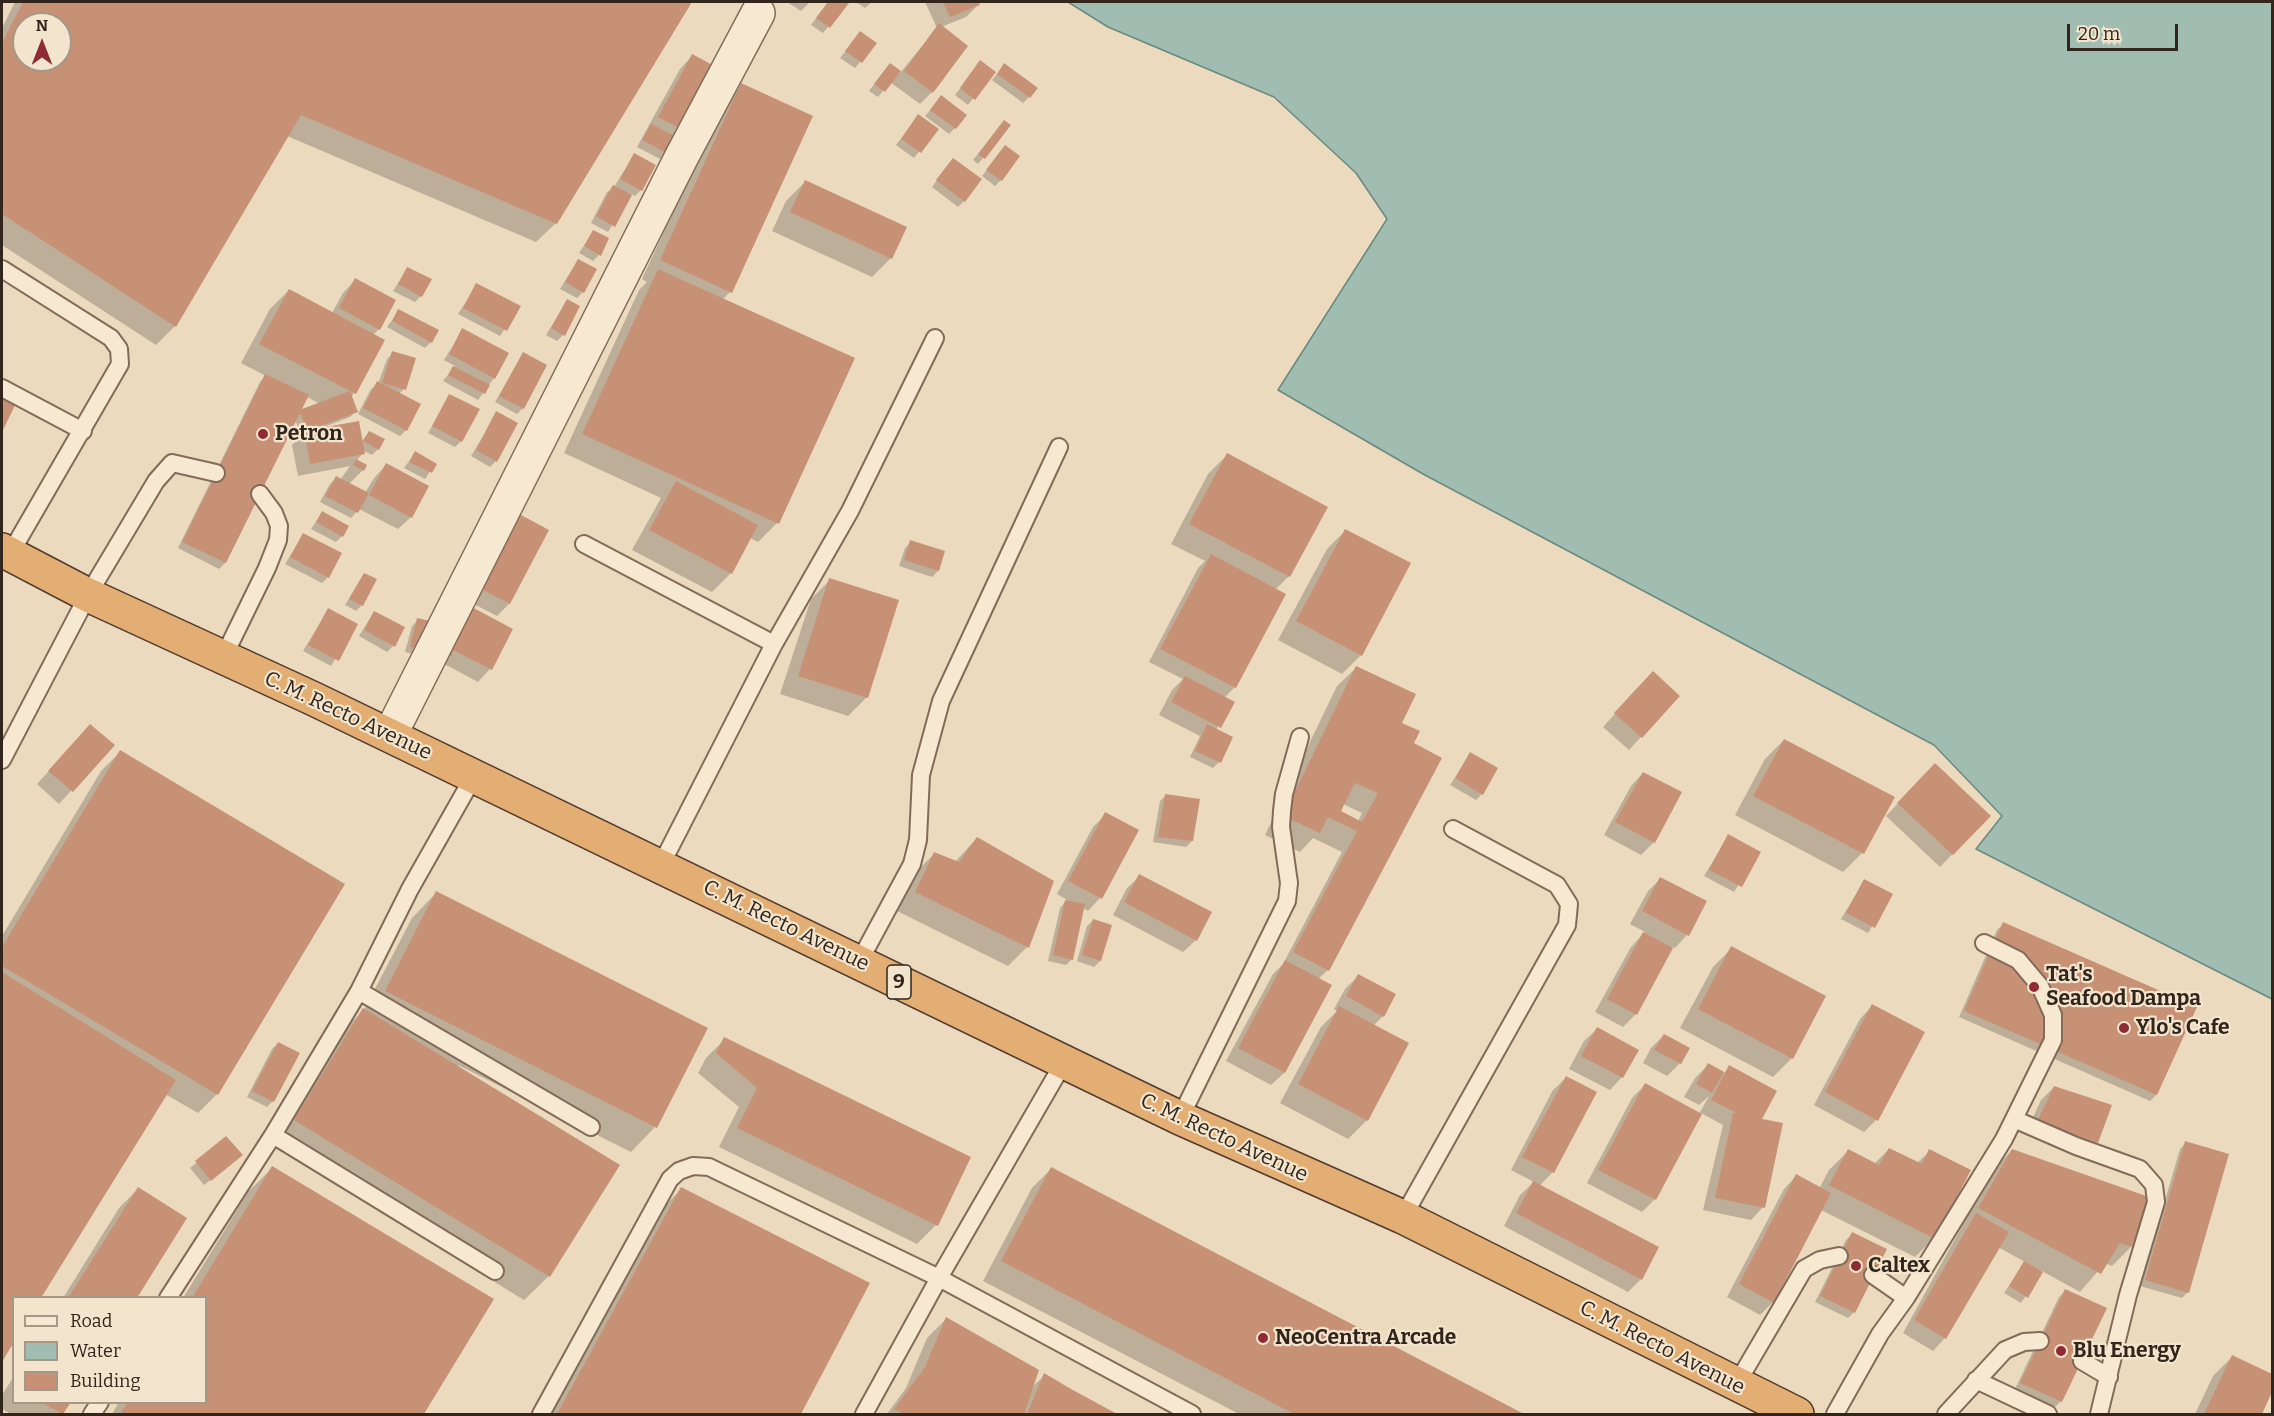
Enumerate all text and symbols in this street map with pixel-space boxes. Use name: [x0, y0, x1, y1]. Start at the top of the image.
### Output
north arrow: [12, 12, 72, 72]
scale bar: [2070, 12, 2181, 50]
text: N: [36, 16, 48, 35]
text: 20 m: [2078, 23, 2120, 45]
place label: Petron: [275, 421, 343, 447]
marker: Petron: [256, 427, 270, 441]
street label: C. M. Recto Avenue: [260, 666, 436, 766]
street label: C. M. Recto Avenue: [699, 875, 873, 977]
place label: Tat's Seafood Dampa: [2046, 962, 2201, 1012]
road number: 9: [887, 965, 911, 999]
marker: Tat's Seafood Dampa: [2027, 980, 2041, 994]
place label: Ylo's Cafe: [2136, 1015, 2230, 1041]
marker: Ylo's Cafe: [2117, 1021, 2131, 1035]
street label: C. M. Recto Avenue: [1136, 1088, 1312, 1188]
place label: Caltex: [1868, 1253, 1930, 1279]
marker: Caltex: [1849, 1259, 1863, 1273]
street label: C. M. Recto Avenue: [1575, 1295, 1749, 1401]
legend: [12, 1296, 207, 1404]
text: Road: [70, 1310, 112, 1332]
place label: NeoCentra Arcade: [1275, 1325, 1456, 1351]
marker: NeoCentra Arcade: [1256, 1331, 1270, 1345]
place label: Blu Energy: [2073, 1338, 2181, 1364]
text: Water: [70, 1340, 121, 1362]
marker: Blu Energy: [2054, 1344, 2068, 1358]
text: Building: [70, 1370, 141, 1392]

